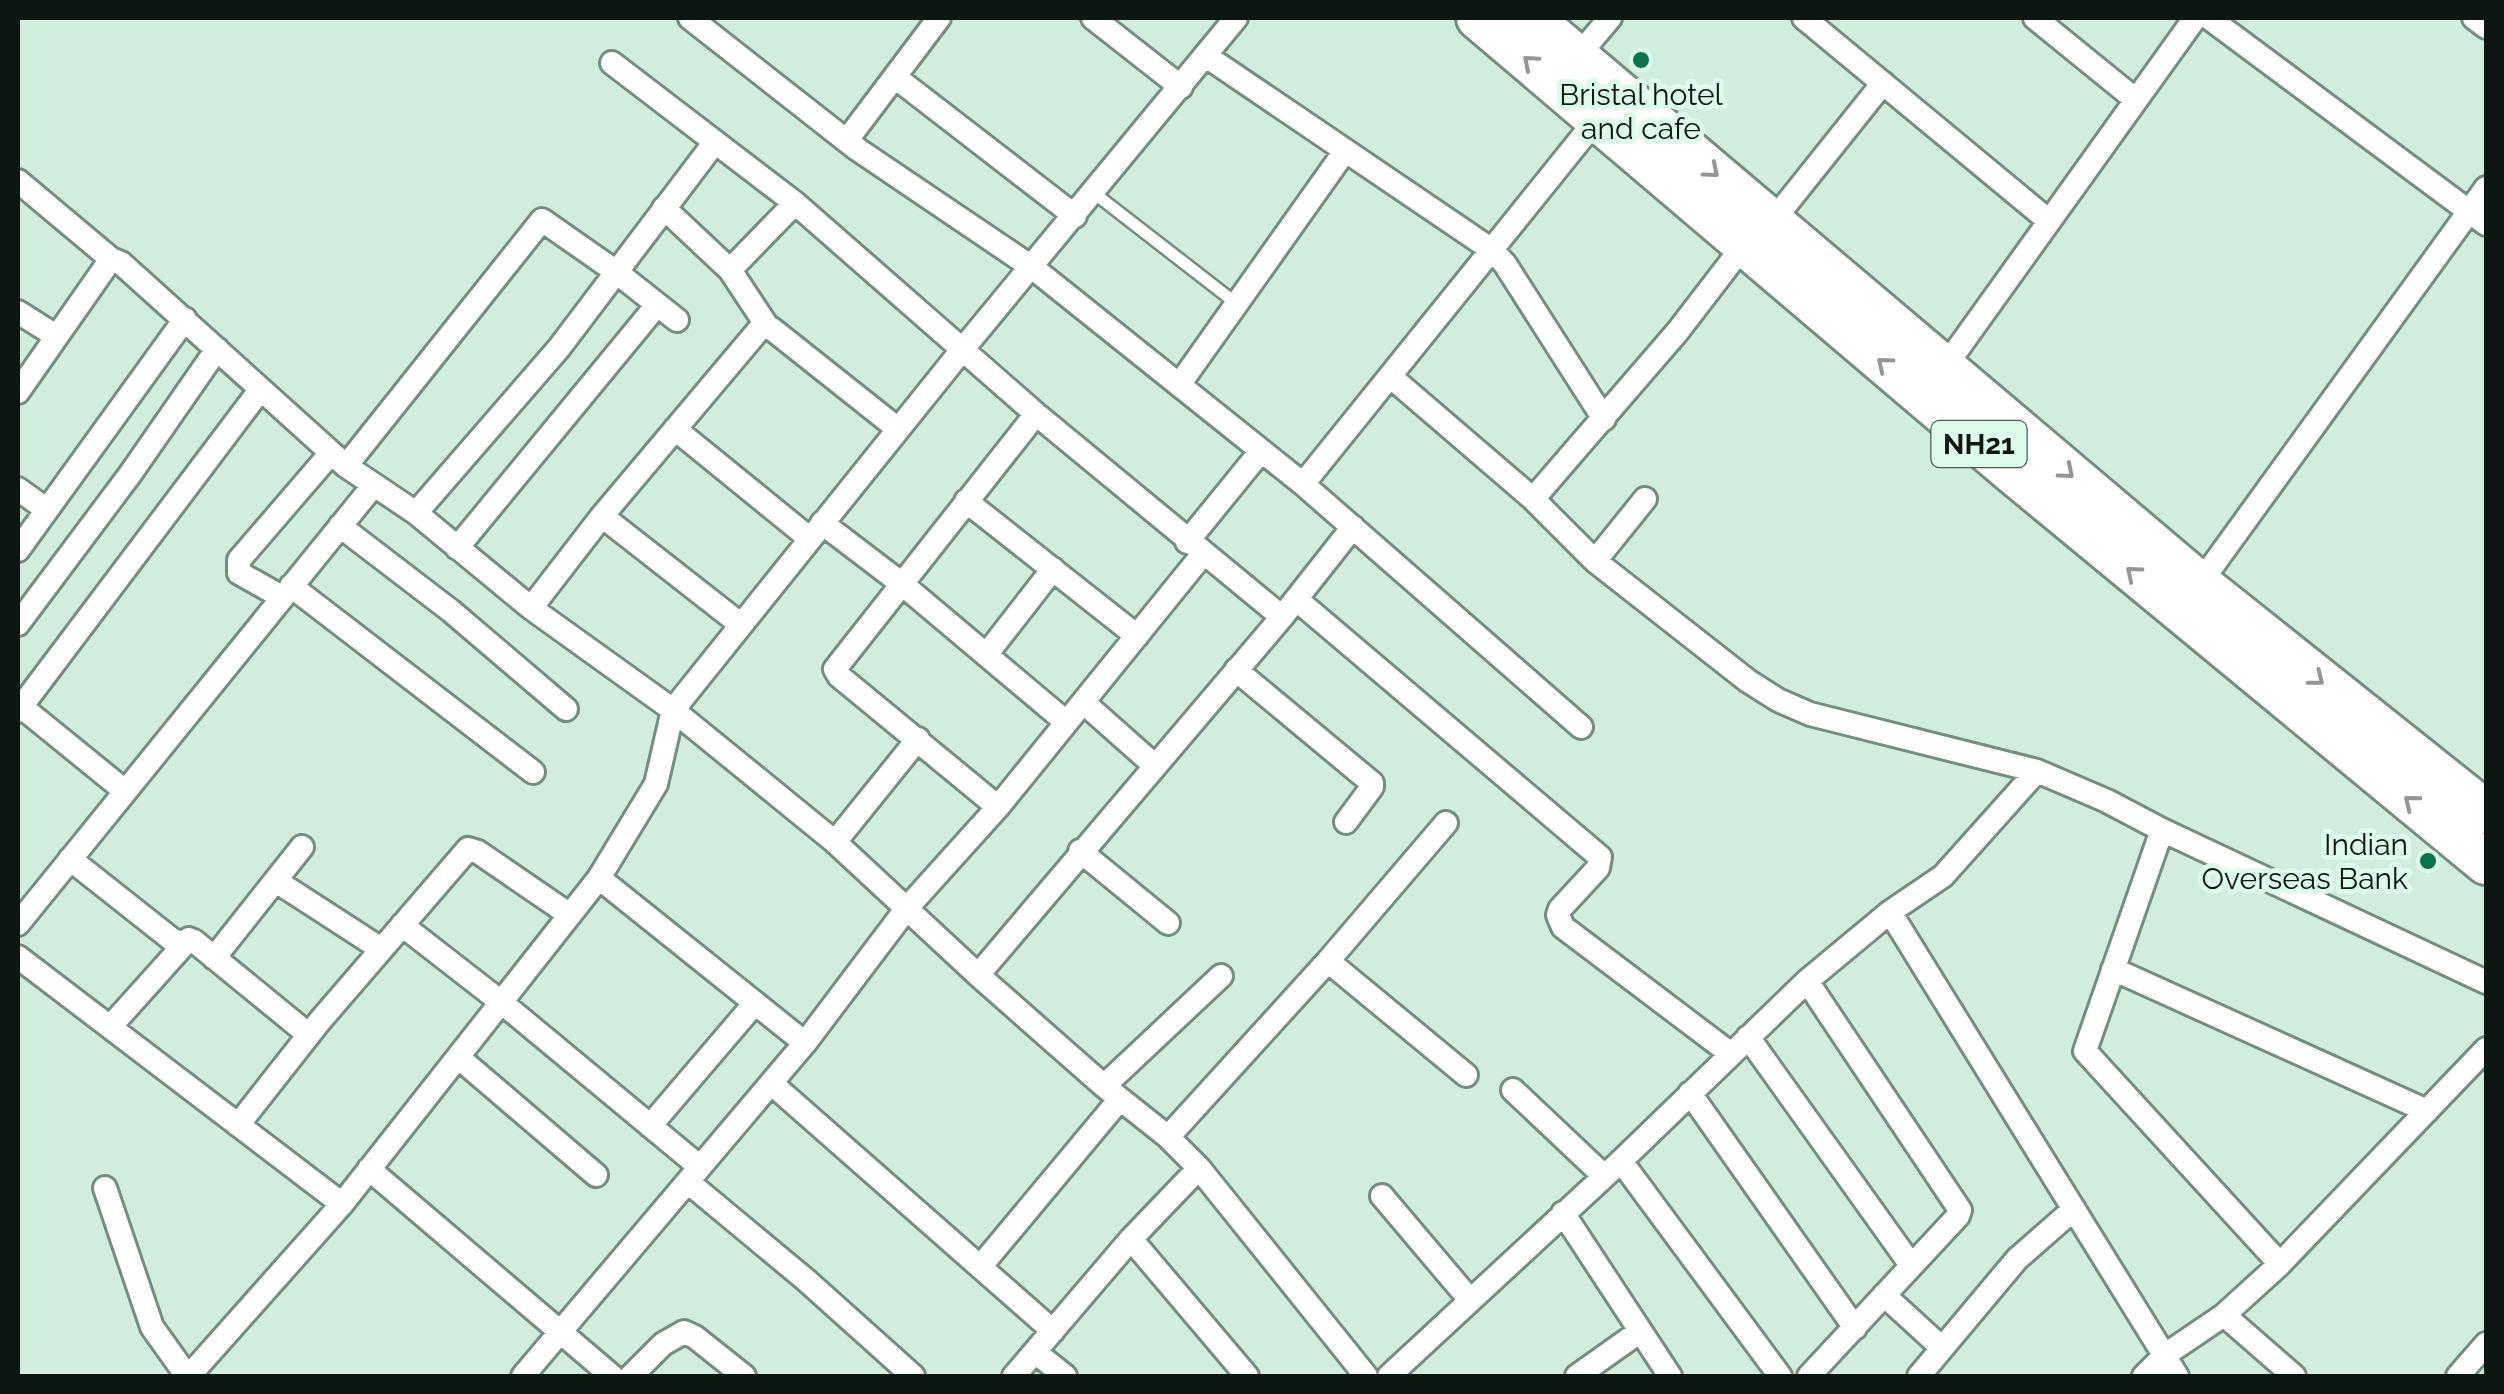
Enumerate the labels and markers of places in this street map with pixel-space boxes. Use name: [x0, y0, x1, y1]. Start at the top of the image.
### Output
marker: Bristal hotel and cafe: [1630, 49, 1652, 71]
place label: Bristal hotel and cafe: [1559, 77, 1724, 146]
place label: Indian Overseas Bank: [2202, 827, 2408, 896]
marker: Indian Overseas Bank: [2417, 850, 2439, 872]

